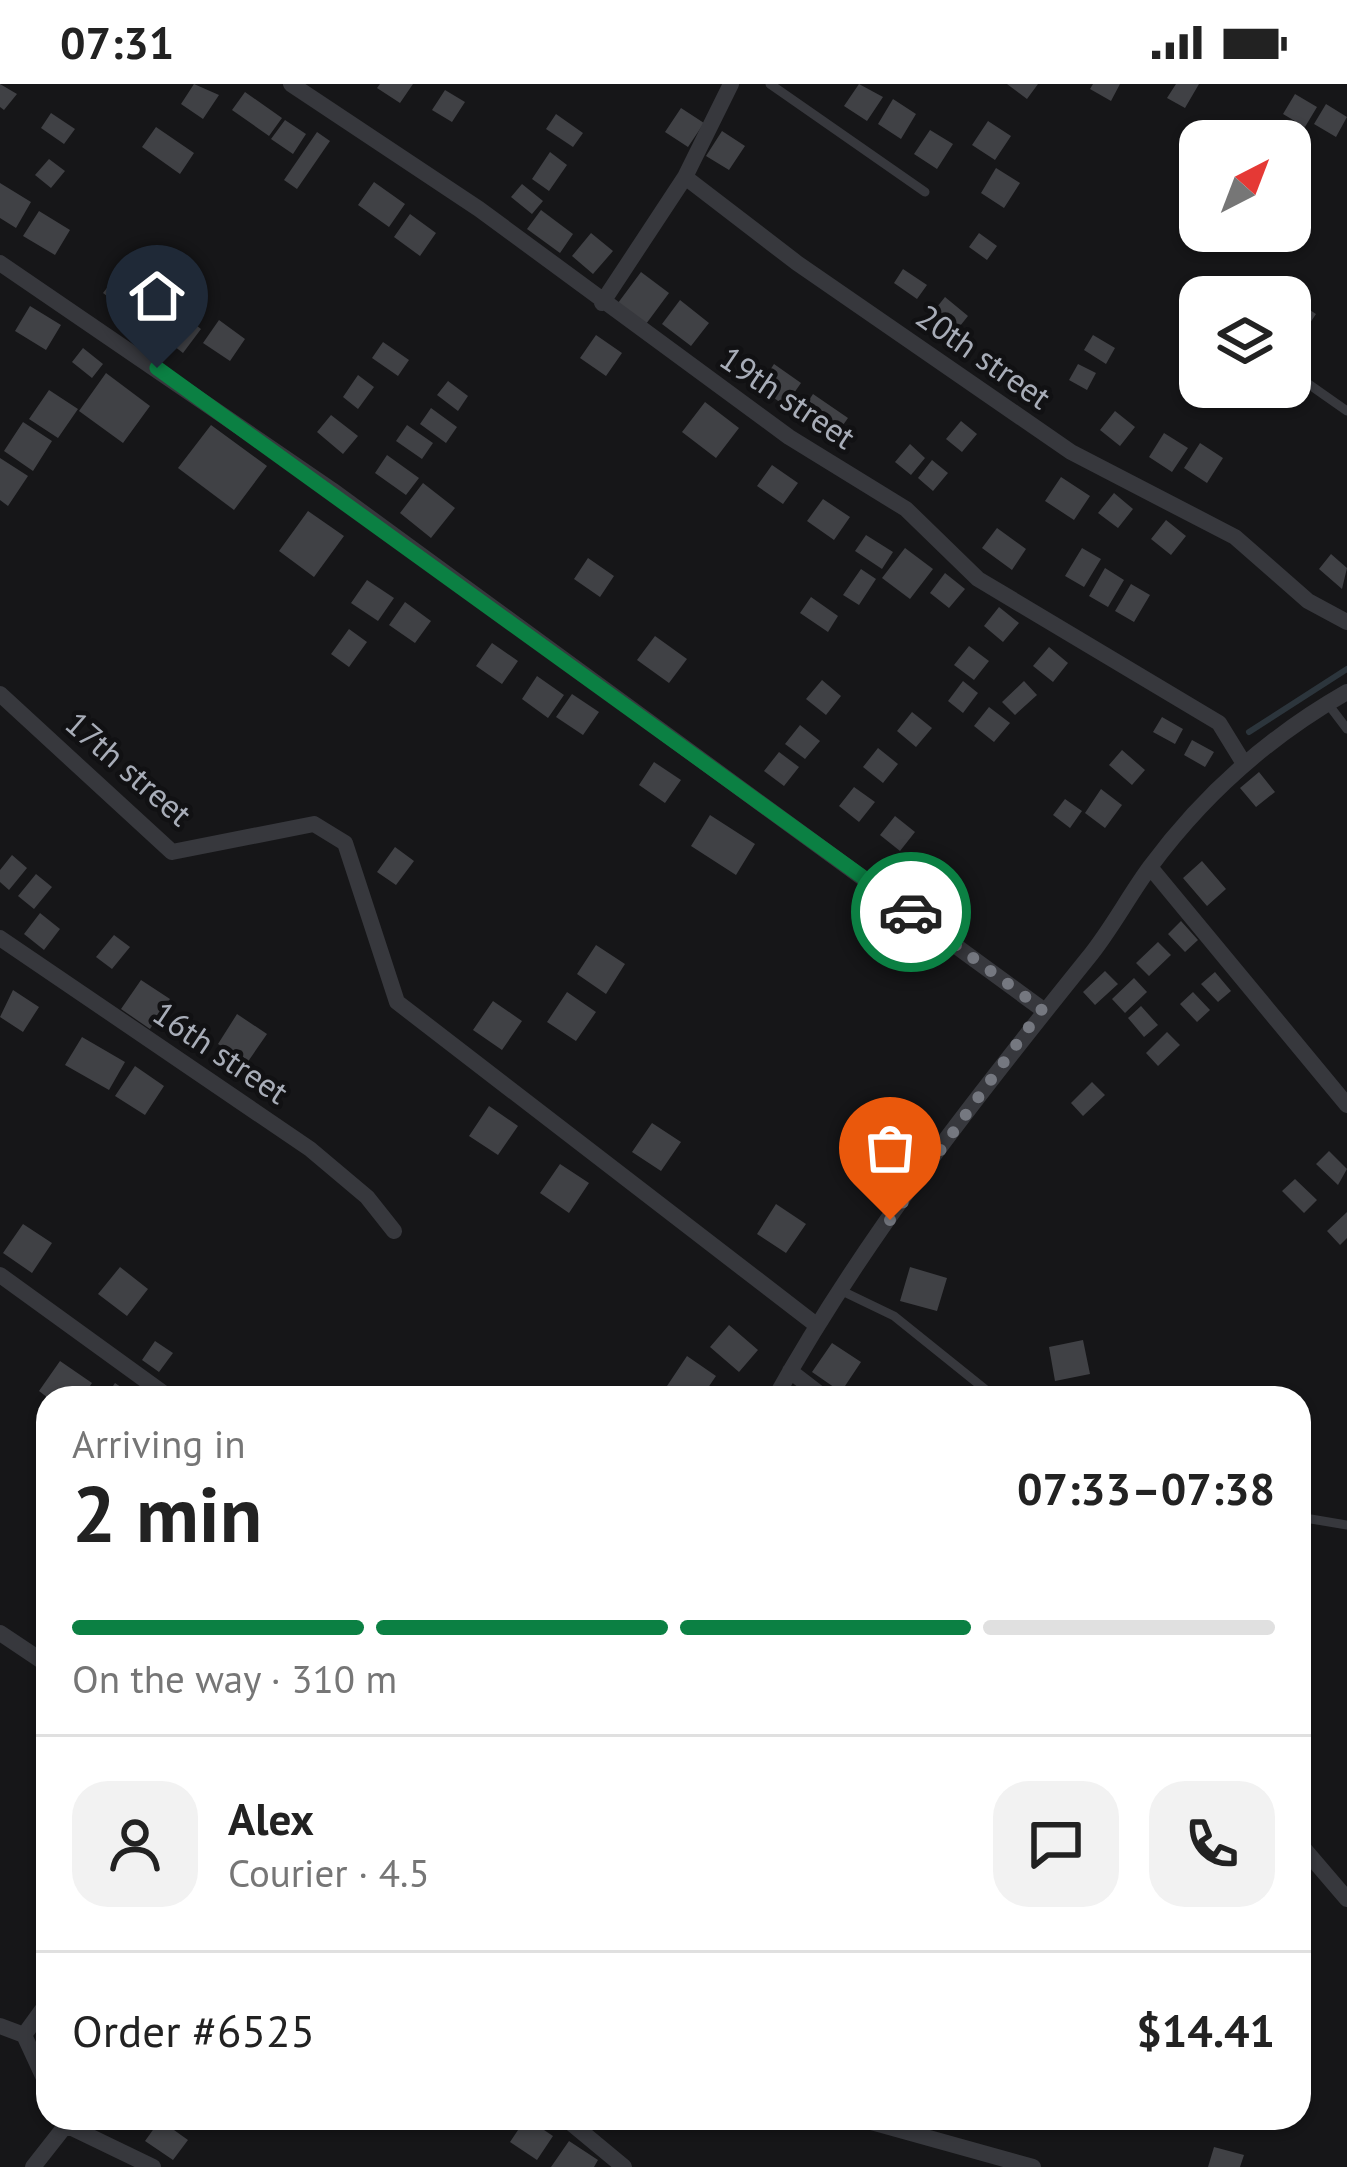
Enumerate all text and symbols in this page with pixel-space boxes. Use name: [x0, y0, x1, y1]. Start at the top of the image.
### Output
text: 07:31: [60, 13, 174, 71]
north arrow: [1179, 120, 1311, 252]
map controls: [1179, 120, 1311, 408]
pin: [106, 245, 208, 368]
icon: home: [124, 263, 190, 329]
button: layers: [1179, 276, 1311, 408]
street label: 20th street: [908, 294, 1060, 418]
street label: 19th street: [712, 336, 864, 458]
street label: 17th street: [57, 701, 201, 835]
courier: [851, 852, 971, 972]
icon: car: [878, 879, 944, 945]
street label: 16th street: [145, 991, 297, 1113]
pin: [839, 1097, 941, 1220]
icon: bag: [857, 1115, 923, 1181]
text: Arriving in: [72, 1418, 246, 1469]
text: 07:33–07:38: [1017, 1459, 1275, 1517]
text: 2 min: [72, 1463, 262, 1564]
text: On the way · 310 m: [72, 1653, 397, 1704]
button: person: [72, 1781, 198, 1907]
button: chat: [993, 1781, 1119, 1907]
button: phone: [1149, 1781, 1275, 1907]
text: Alex: [228, 1789, 314, 1847]
text: Courier · 4.5: [228, 1847, 430, 1898]
text: Order #6525: [72, 2001, 315, 2059]
text: $14.41: [1136, 2001, 1275, 2059]

